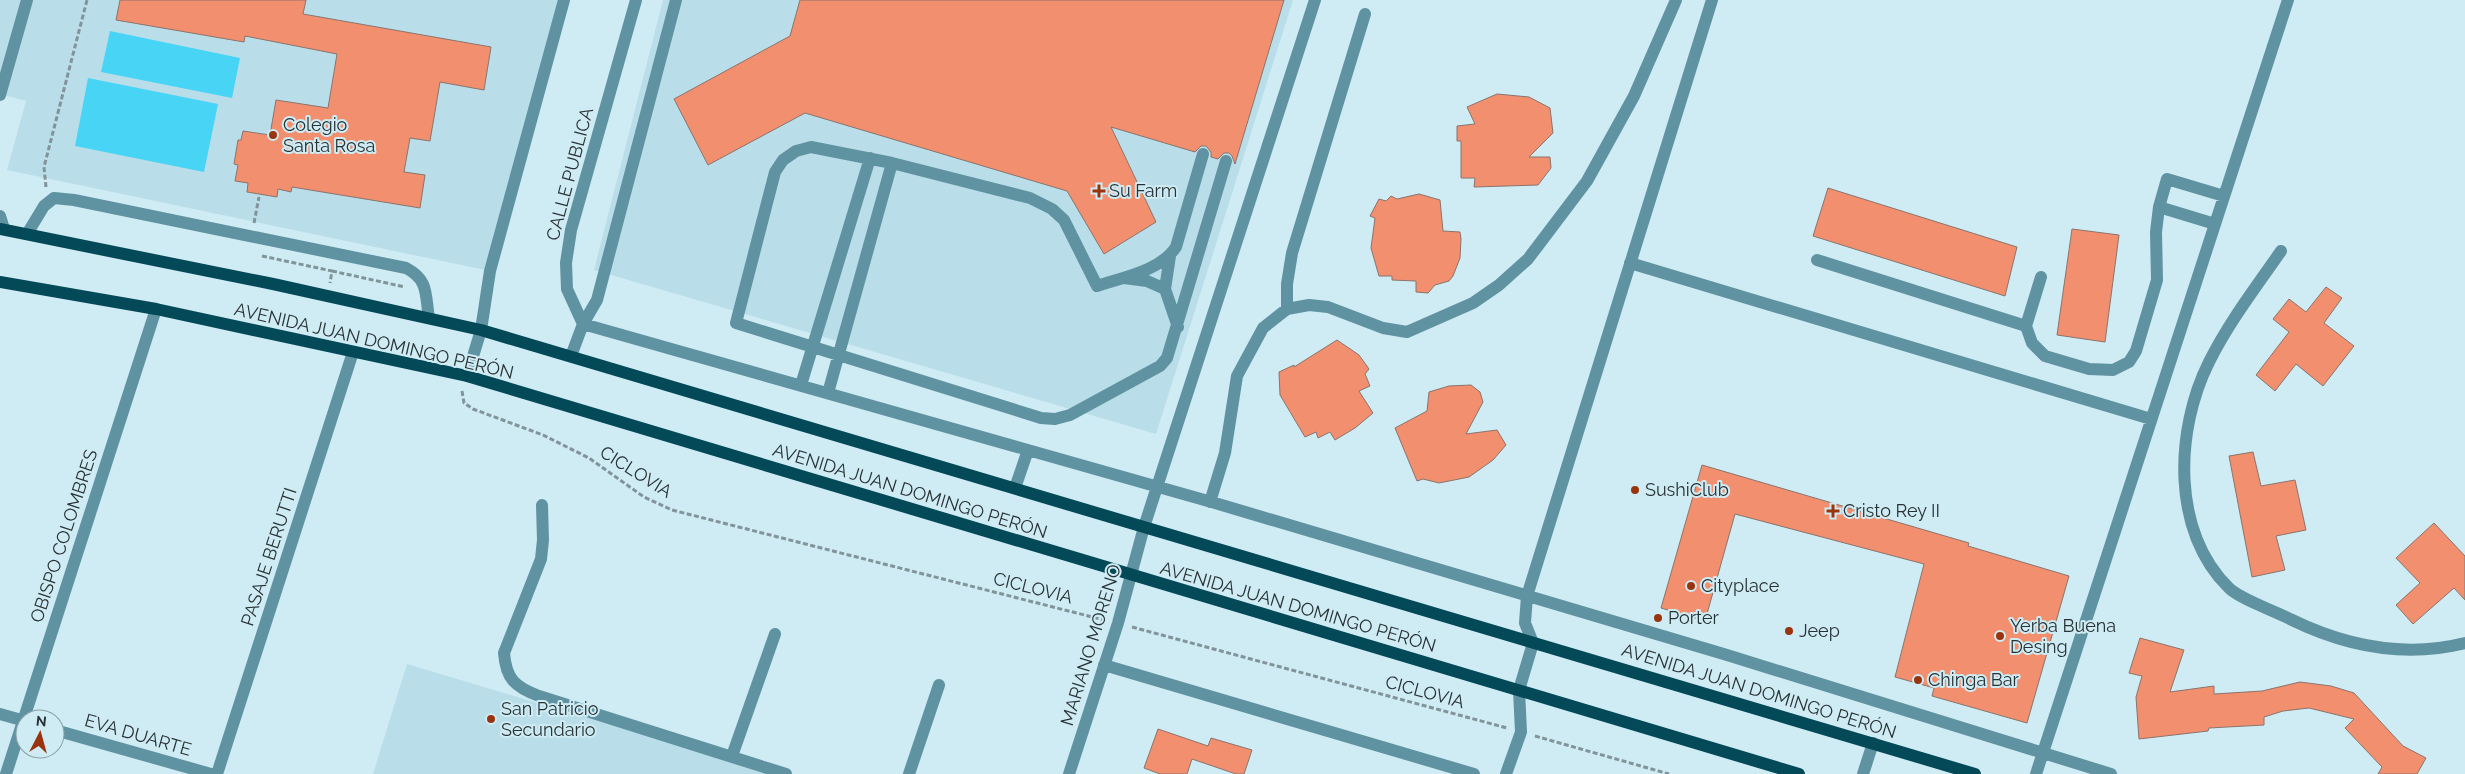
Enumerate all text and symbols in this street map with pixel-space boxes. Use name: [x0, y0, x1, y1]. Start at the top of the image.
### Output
street label: CALLE PUBLICA: [542, 105, 597, 243]
place label: Colegio Santa Rosa: [283, 114, 375, 156]
marker: Colegio Santa Rosa: [267, 129, 279, 141]
place label: Su Farm: [1109, 180, 1177, 201]
marker: Su Farm: [1093, 185, 1105, 197]
street label: AVENIDA JUAN DOMINGO PERÓN: [232, 297, 516, 383]
street label: AVENIDA JUAN DOMINGO PERÓN: [770, 438, 1050, 542]
street label: CICLOVIA: [596, 441, 676, 502]
street label: OBISPO COLOMBRES: [26, 447, 101, 625]
place label: SushiClub: [1645, 479, 1729, 500]
marker: SushiClub: [1629, 484, 1641, 496]
street label: PASAJE BERUTTI: [236, 485, 301, 629]
place label: Cristo Rey II: [1843, 500, 1940, 521]
marker: Cristo Rey II: [1827, 505, 1839, 517]
street label: AVENIDA JUAN DOMINGO PERÓN: [1158, 556, 1439, 656]
street label: MARIANO MORENO: [1056, 562, 1125, 728]
street label: CICLOVIA: [991, 568, 1075, 608]
place label: Cityplace: [1701, 575, 1780, 596]
marker: Cityplace: [1685, 580, 1697, 592]
place label: Porter: [1668, 607, 1719, 628]
marker: Porter: [1652, 612, 1664, 624]
place label: Yerba Buena Desing: [2010, 615, 2116, 657]
place label: Jeep: [1799, 620, 1840, 641]
marker: Jeep: [1783, 625, 1795, 637]
marker: Yerba Buena Desing: [1994, 630, 2006, 642]
street label: AVENIDA JUAN DOMINGO PERÓN: [1619, 638, 1899, 742]
place label: Chinga Bar: [1928, 669, 2020, 690]
street label: CICLOVIA: [1383, 671, 1467, 712]
marker: Chinga Bar: [1912, 674, 1924, 686]
place label: San Patricio Secundario: [501, 698, 599, 740]
north arrow: [15, 709, 65, 759]
street label: EVA DUARTE: [82, 709, 194, 760]
text: N: [35, 713, 48, 730]
marker: San Patricio Secundario: [485, 713, 497, 725]

